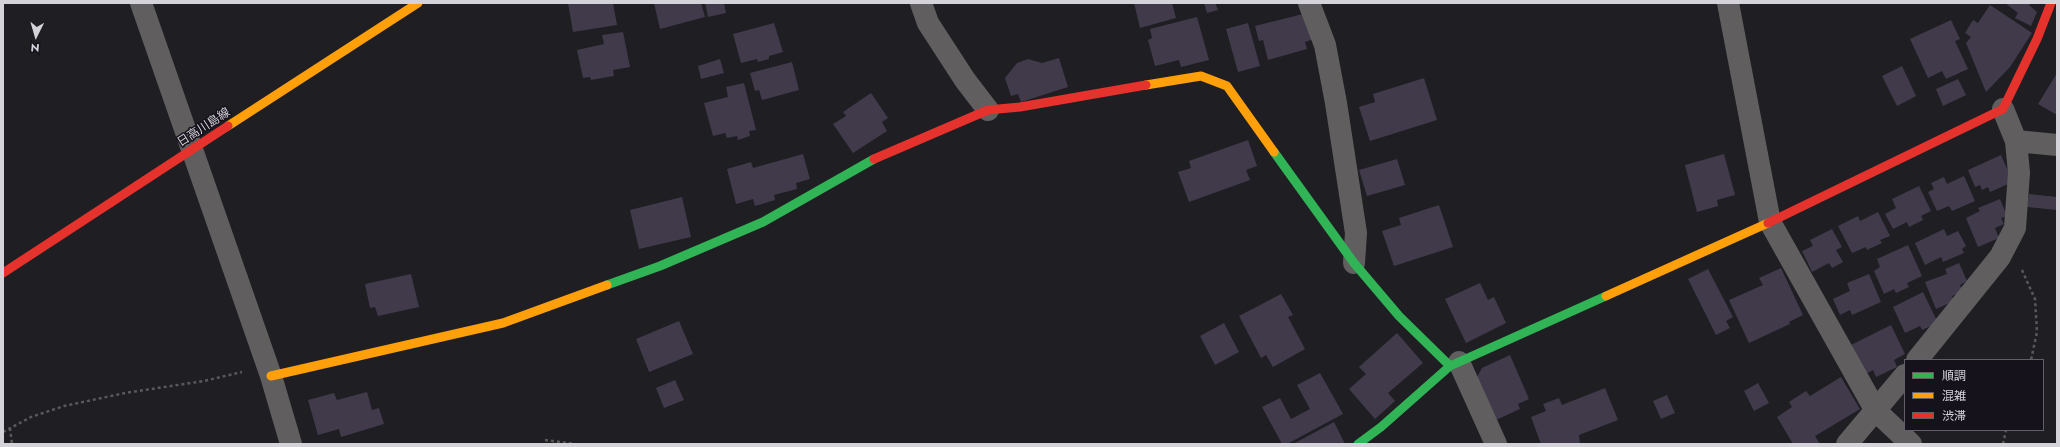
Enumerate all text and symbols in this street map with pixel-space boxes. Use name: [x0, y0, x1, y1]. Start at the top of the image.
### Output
north arrow: [16, 16, 56, 56]
text: N: [30, 40, 40, 56]
street label: 日高川島線: [175, 106, 233, 150]
legend: [1904, 359, 2044, 431]
text: 順調: [1942, 367, 1966, 385]
text: 混雑: [1942, 387, 1966, 405]
text: 渋滞: [1942, 407, 1966, 425]

